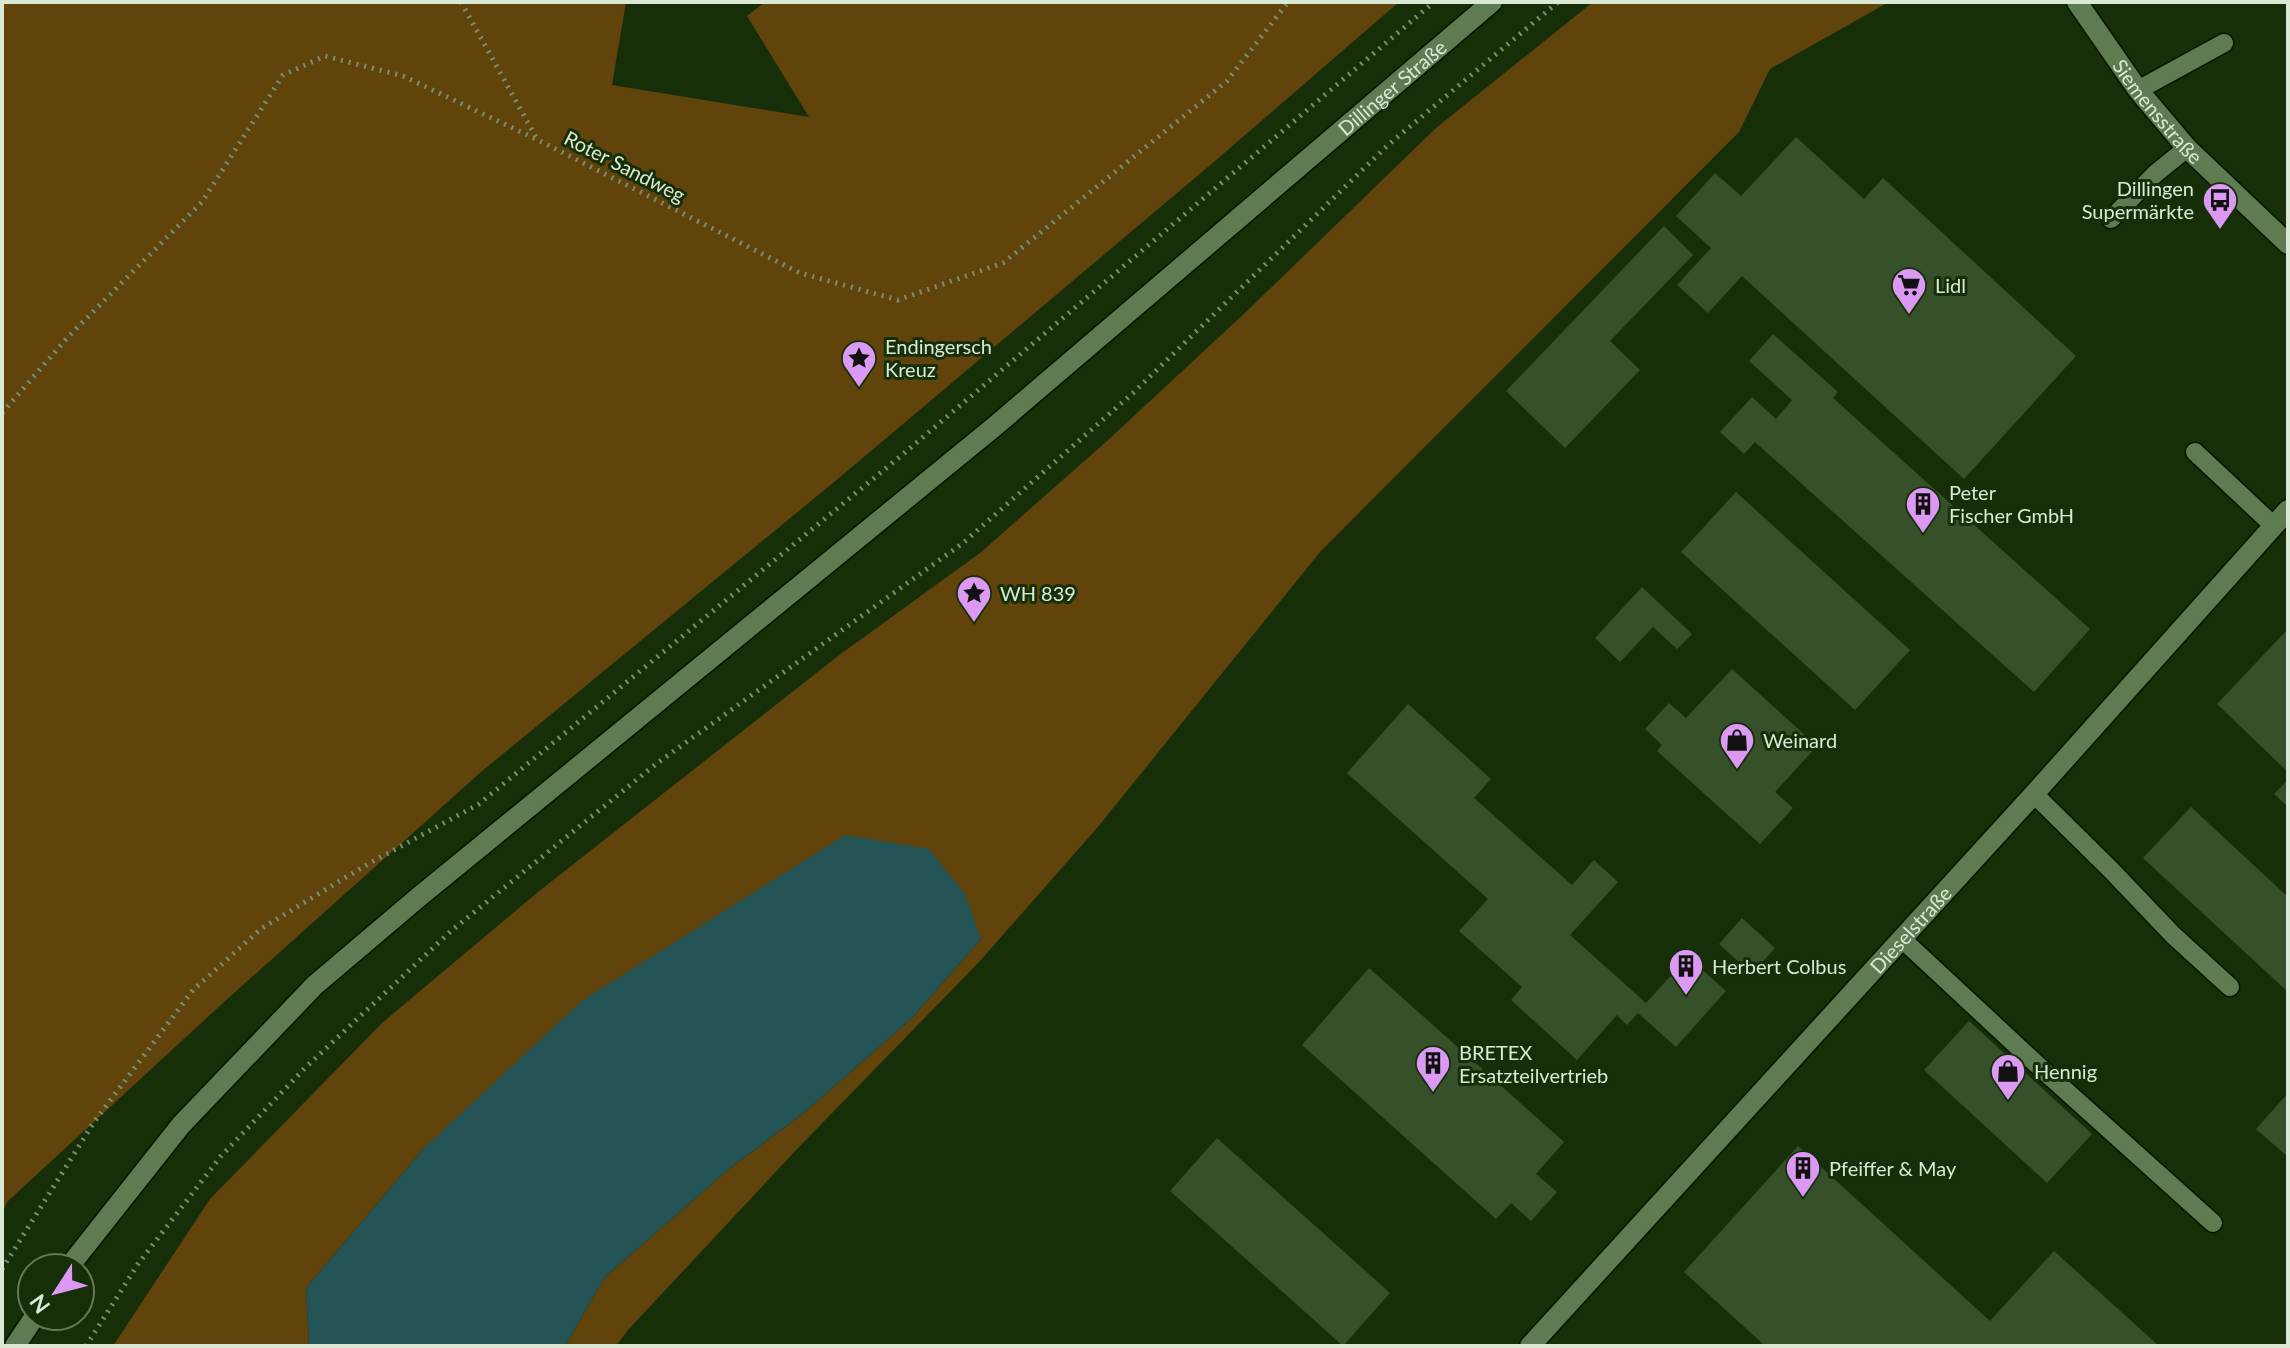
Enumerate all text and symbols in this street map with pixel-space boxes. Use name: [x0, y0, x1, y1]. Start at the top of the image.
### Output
street label: Dillinger Straße: [1333, 35, 1451, 140]
street label: Siemensstraße: [2108, 54, 2208, 168]
street label: Roter Sandweg: [561, 125, 689, 207]
place label: Dillingen Supermärkte: [2082, 176, 2194, 223]
bus stop icon: Dillingen Supermärkte: [2201, 181, 2239, 231]
supermarket icon: Lidl: [1890, 266, 1928, 316]
place label: Lidl: [1935, 273, 1966, 297]
place label: Endingersch Kreuz: [885, 334, 992, 381]
place icon: Endingersch Kreuz: [840, 339, 878, 389]
place label: Peter Fischer GmbH: [1949, 480, 2074, 527]
building icon: Peter Fischer GmbH: [1904, 485, 1942, 535]
place icon: WH 839: [955, 574, 993, 624]
place label: WH 839: [1000, 581, 1076, 605]
shop icon: Weinard: [1718, 721, 1756, 771]
place label: Weinard: [1763, 728, 1837, 752]
street label: Dieselstraße: [1865, 881, 1956, 978]
building icon: Herbert Colbus: [1667, 947, 1705, 997]
place label: Herbert Colbus: [1712, 954, 1846, 978]
place label: BRETEX Ersatzteilvertrieb: [1459, 1040, 1608, 1087]
building icon: BRETEX Ersatzteilvertrieb: [1414, 1044, 1452, 1094]
shop icon: Hennig: [1989, 1052, 2027, 1102]
place label: Hennig: [2034, 1059, 2097, 1083]
building icon: Pfeiffer & May: [1784, 1149, 1822, 1199]
place label: Pfeiffer & May: [1829, 1156, 1957, 1180]
north arrow: [16, 1252, 96, 1332]
text: N: [24, 1289, 55, 1319]

